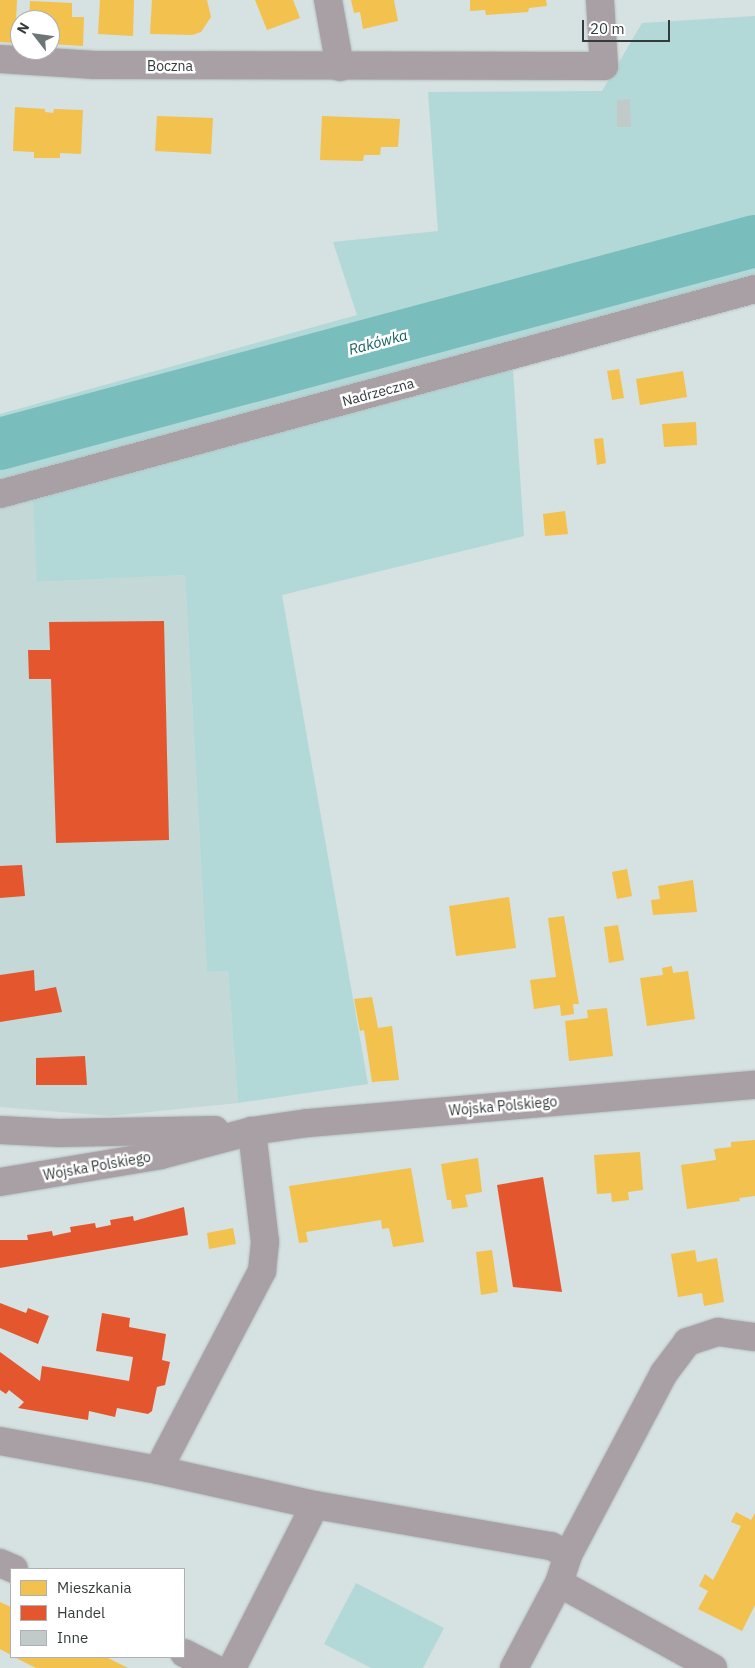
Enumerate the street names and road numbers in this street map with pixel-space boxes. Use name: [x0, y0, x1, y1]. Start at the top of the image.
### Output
street label: Boczna: [147, 58, 193, 74]
street label: Nadrzeczna: [340, 374, 416, 410]
street label: Wojska Polskiego: [448, 1093, 558, 1119]
street label: Wojska Polskiego: [42, 1148, 152, 1184]

